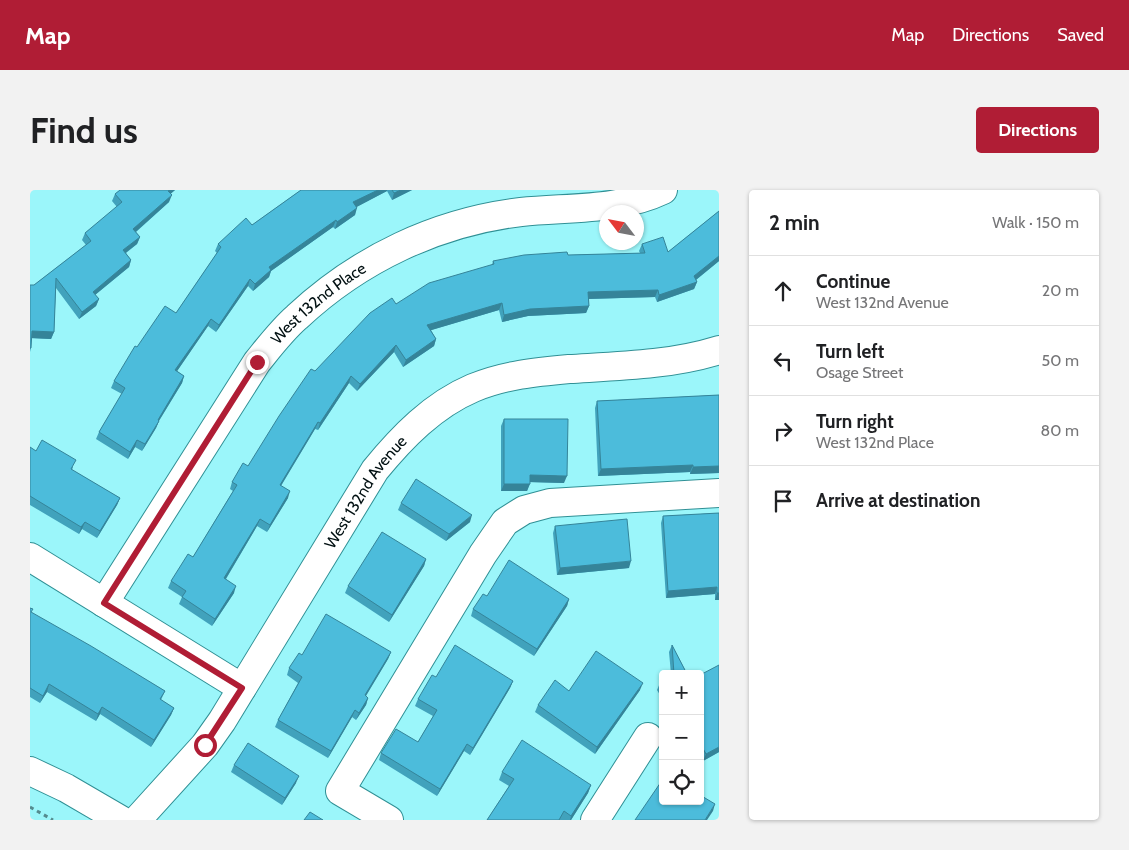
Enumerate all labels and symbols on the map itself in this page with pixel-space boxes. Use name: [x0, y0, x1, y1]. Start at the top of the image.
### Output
north arrow: [599, 205, 644, 250]
street label: West 132nd Place: [266, 258, 369, 348]
route end: [246, 351, 269, 374]
street label: West 132nd Avenue: [320, 431, 410, 552]
route start: [194, 734, 217, 757]

